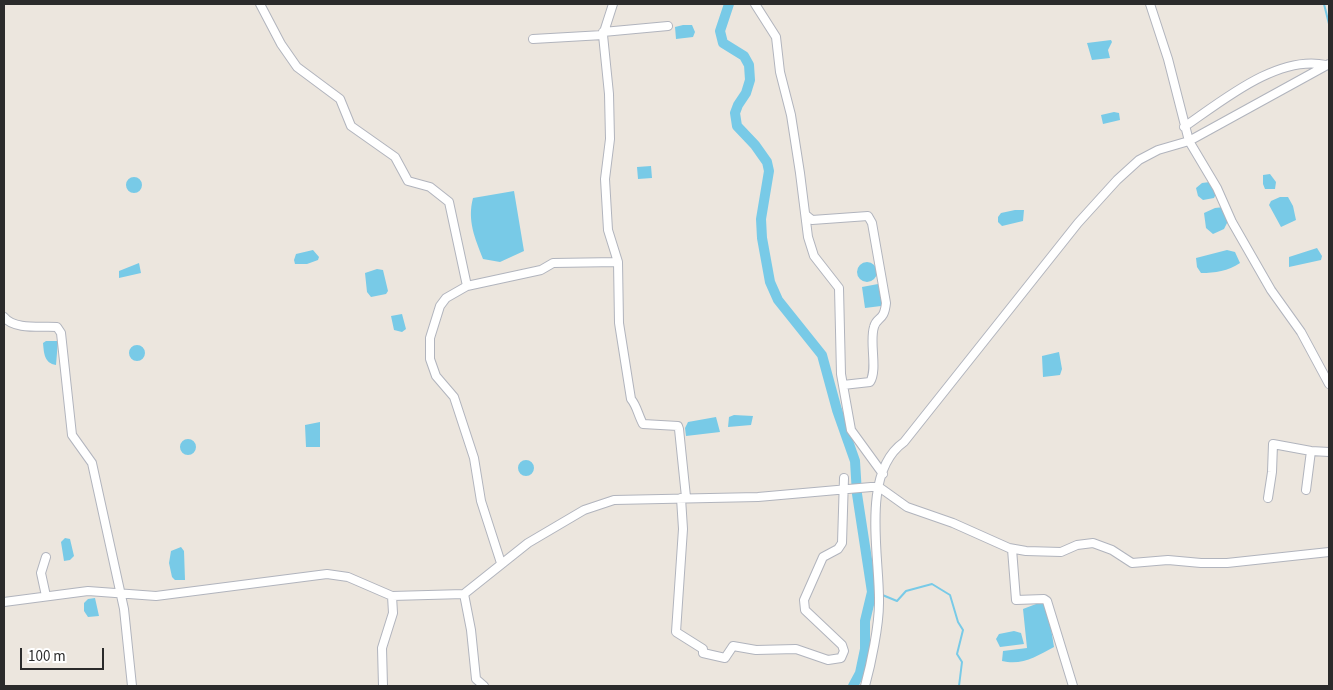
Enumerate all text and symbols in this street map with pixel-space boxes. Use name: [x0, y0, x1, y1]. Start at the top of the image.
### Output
scale bar: [22, 638, 106, 670]
text: 100 m: [28, 646, 66, 667]

